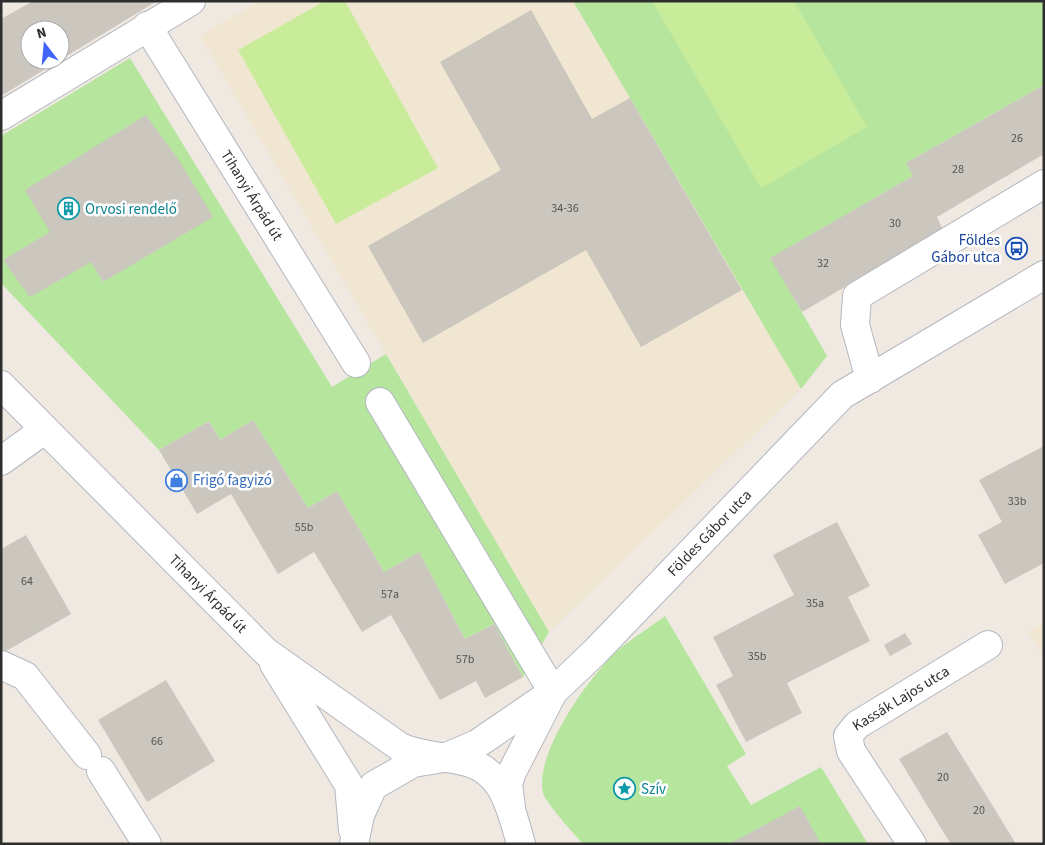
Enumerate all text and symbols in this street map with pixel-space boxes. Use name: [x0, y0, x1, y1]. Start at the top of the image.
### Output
north arrow: [20, 20, 70, 70]
text: N: [34, 23, 49, 44]
house number: 26: [1011, 130, 1023, 147]
street label: Tihanyi Árpád út: [215, 146, 288, 245]
house number: 28: [952, 161, 964, 178]
building icon: Orvosi rendelő: [57, 197, 81, 221]
place label: Orvosi rendelő: [85, 199, 177, 220]
house number: 34-36: [551, 200, 579, 217]
house number: 30: [889, 215, 901, 232]
place label: Földes Gábor utca: [931, 230, 1000, 268]
bus stop icon: Földes Gábor utca: [1004, 237, 1028, 261]
house number: 32: [817, 255, 829, 272]
shop icon: Frigó fagyizó: [165, 468, 189, 492]
place label: Frigó fagyizó: [193, 470, 272, 491]
street label: Földes Gábor utca: [663, 485, 757, 581]
house number: 33b: [1008, 493, 1027, 510]
house number: 55b: [295, 519, 314, 536]
street label: Tihanyi Árpád út: [164, 550, 252, 638]
house number: 64: [21, 573, 33, 590]
house number: 57a: [381, 586, 399, 603]
house number: 35a: [806, 595, 824, 612]
house number: 35b: [748, 648, 767, 665]
house number: 57b: [456, 651, 475, 668]
street label: Kassák Lajos utca: [849, 661, 954, 736]
house number: 66: [151, 733, 163, 750]
house number: 20: [937, 769, 949, 786]
place icon: Szív: [613, 777, 637, 801]
place label: Szív: [641, 779, 666, 800]
house number: 20: [973, 802, 985, 819]

